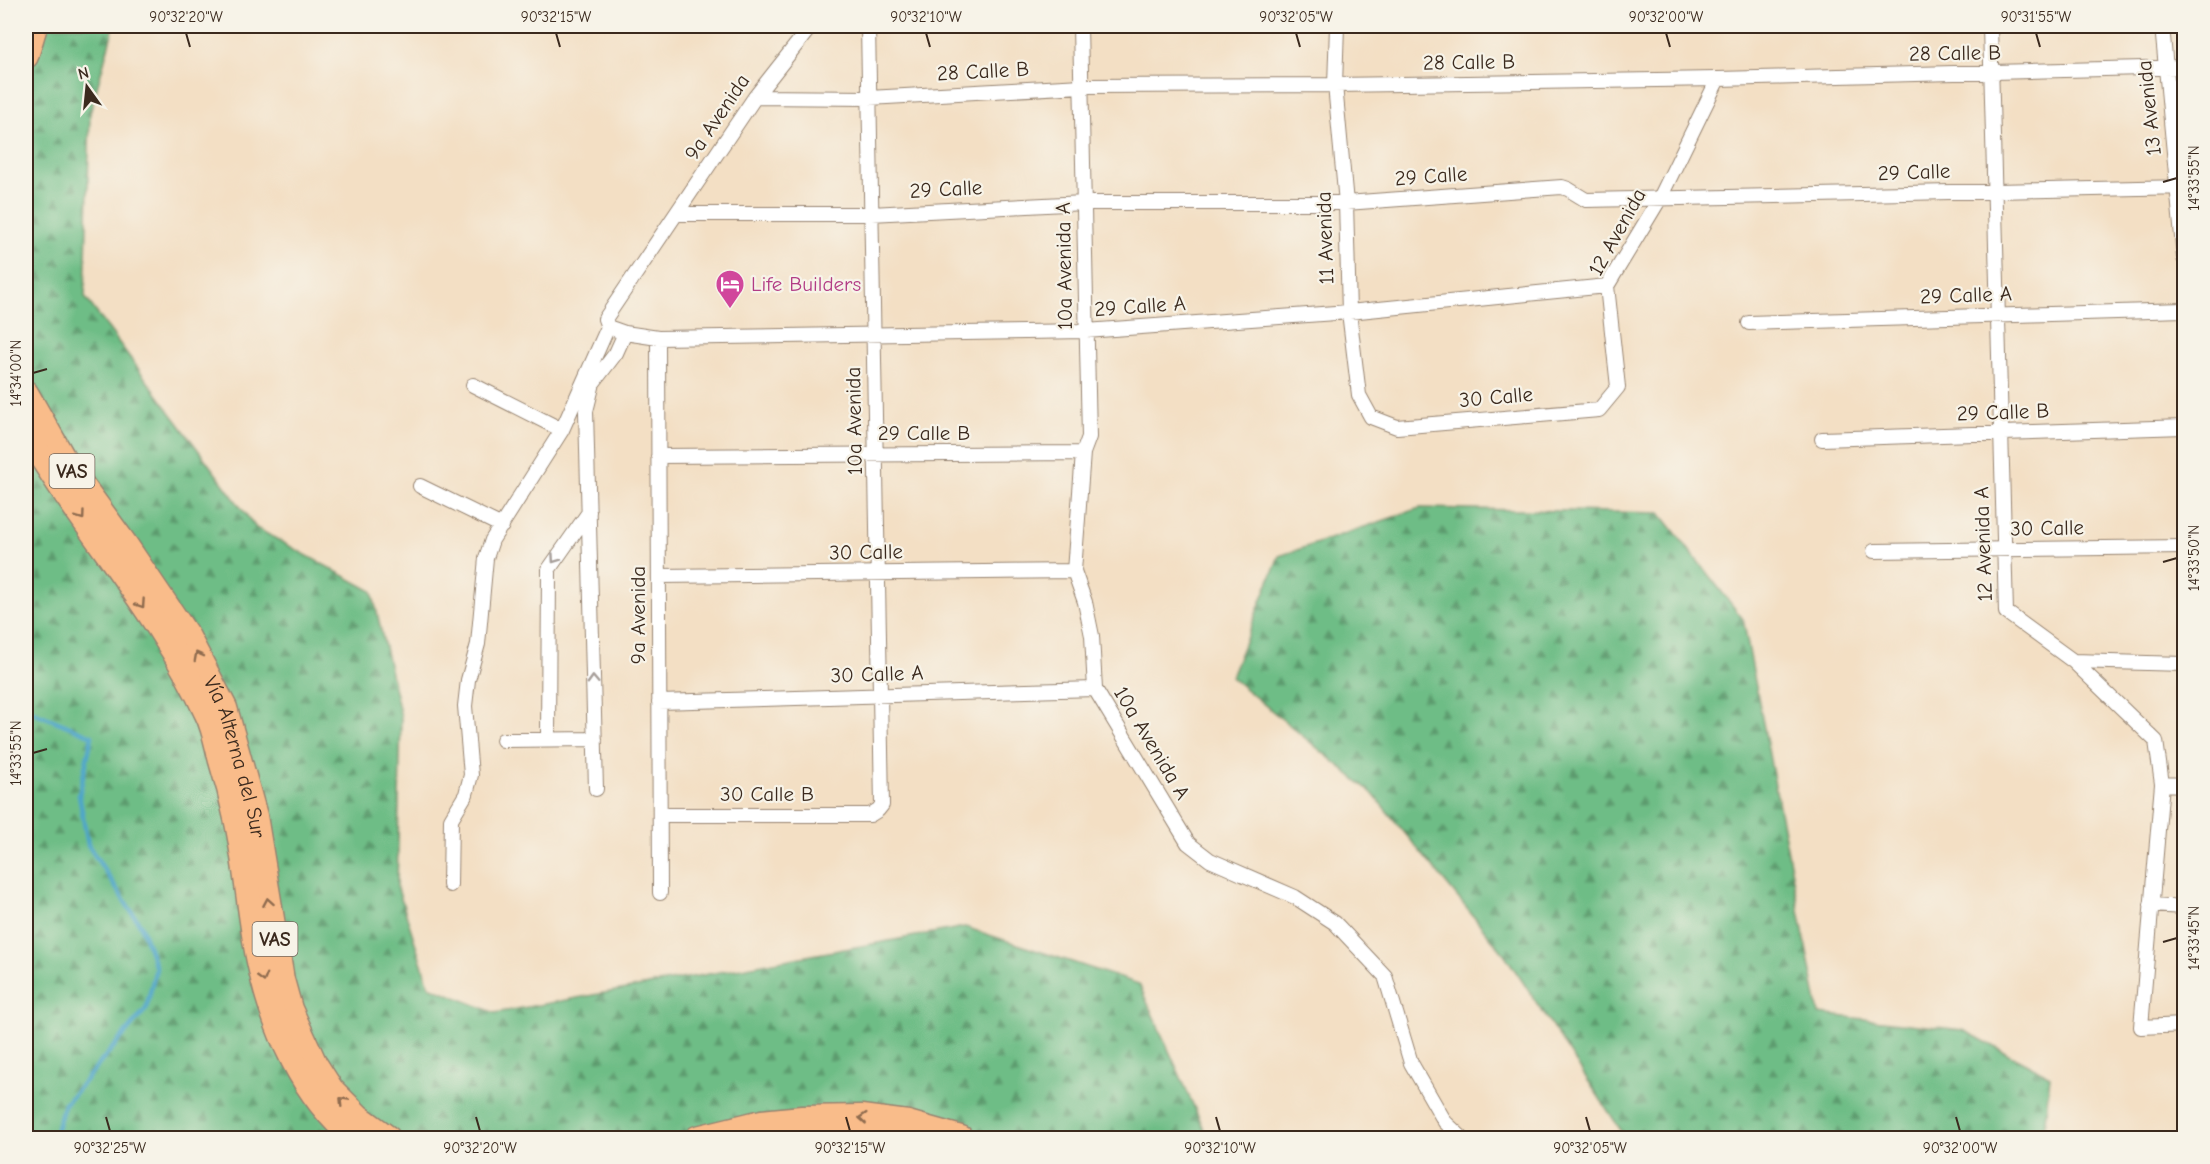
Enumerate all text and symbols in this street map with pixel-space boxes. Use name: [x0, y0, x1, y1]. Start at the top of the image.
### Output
text: 90°32'20"W: [149, 8, 223, 26]
text: 90°32'15"W: [521, 8, 591, 26]
text: 90°32'10"W: [890, 8, 962, 26]
text: 90°32'05"W: [1259, 8, 1333, 26]
text: 90°32'00"W: [1629, 8, 1703, 26]
text: 90°31'55"W: [2001, 8, 2071, 26]
street label: 28 Calle B: [1909, 40, 2001, 66]
street label: 28 Calle B: [1423, 49, 1515, 75]
north arrow: [57, 57, 117, 117]
street label: 28 Calle B: [936, 57, 1030, 85]
street label: 13 Avenida: [2132, 59, 2166, 157]
text: N: [76, 63, 91, 84]
street label: 9a Avenida: [680, 69, 754, 165]
text: 14°33'55"N: [2185, 145, 2203, 211]
street label: 29 Calle: [1877, 159, 1951, 185]
street label: 29 Calle: [1394, 161, 1468, 191]
street label: 29 Calle: [909, 175, 983, 203]
street label: 12 Avenida: [1583, 184, 1651, 280]
street label: 11 Avenida: [1311, 191, 1339, 285]
street label: 10a Avenida A: [1051, 202, 1077, 330]
hotel icon: Life Builders: [714, 268, 746, 310]
place label: Life Builders: [751, 272, 861, 296]
street label: 29 Calle A: [1920, 281, 2012, 309]
street label: 29 Calle A: [1093, 291, 1187, 321]
text: 14°34'00"N: [7, 340, 25, 406]
street label: 10a Avenida: [841, 367, 867, 475]
street label: 30 Calle: [1458, 382, 1534, 412]
street label: 29 Calle B: [1956, 398, 2050, 426]
street label: 29 Calle B: [878, 421, 970, 445]
road number: VAS: [50, 454, 94, 488]
street label: 12 Avenida A: [1969, 486, 1997, 602]
one-way arrow: [73, 509, 84, 520]
street label: 30 Calle: [2010, 515, 2084, 541]
text: 14°33'50"N: [2185, 525, 2203, 591]
street label: 30 Calle: [829, 539, 903, 565]
one-way arrow: [551, 553, 562, 564]
street label: 9a Avenida: [626, 566, 650, 664]
one-way arrow: [134, 597, 145, 608]
one-way arrow: [194, 652, 205, 662]
street label: 30 Calle A: [830, 660, 924, 688]
street label: Vía Alterna del Sur: [198, 672, 271, 840]
one-way arrow: [587, 676, 600, 685]
street label: 10a Avenida A: [1109, 682, 1195, 804]
text: 14°33'55"N: [7, 720, 25, 786]
street label: 30 Calle B: [720, 782, 814, 806]
one-way arrow: [262, 898, 275, 908]
text: 14°33'45"N: [2185, 906, 2203, 970]
road number: VAS: [252, 922, 298, 956]
one-way arrow: [256, 972, 268, 983]
one-way arrow: [339, 1098, 350, 1109]
one-way arrow: [859, 1112, 868, 1125]
text: 90°32'25"W: [74, 1139, 146, 1157]
text: 90°32'20"W: [443, 1139, 517, 1157]
text: 90°32'15"W: [815, 1139, 885, 1157]
text: 90°32'10"W: [1184, 1139, 1256, 1157]
text: 90°32'05"W: [1553, 1139, 1627, 1157]
text: 90°32'00"W: [1923, 1139, 1997, 1157]

